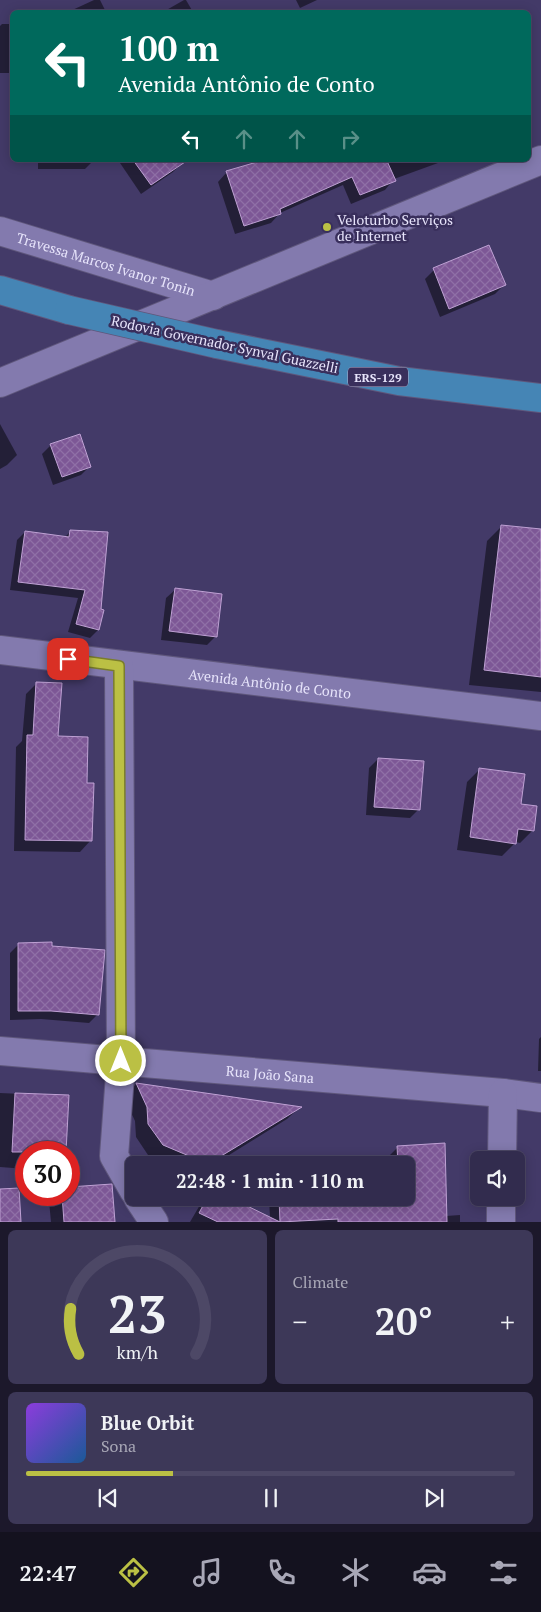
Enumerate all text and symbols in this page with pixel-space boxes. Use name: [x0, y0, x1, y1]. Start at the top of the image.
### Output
text: 100 m: [118, 25, 219, 71]
icon: left: [35, 30, 100, 95]
text: Avenida Antônio de Conto: [118, 69, 375, 98]
icon: left: [177, 125, 205, 153]
icon: ahead: [230, 125, 258, 153]
icon: ahead: [283, 125, 311, 153]
icon: right: [336, 125, 364, 153]
place label: Veloturbo Serviços de Internet: [337, 210, 453, 245]
marker: Veloturbo Serviços de Internet: [321, 221, 333, 233]
street label: Travessa Marcos Ivanor Tonin: [15, 227, 198, 300]
street label: Rodovia Governador Synval Guazzelli: [110, 311, 340, 377]
road number: ERS-129: [348, 368, 408, 387]
pin: [47, 638, 89, 680]
icon: arrive: [54, 645, 82, 673]
street label: Avenida Antônio de Conto: [188, 664, 353, 702]
position arrow: [94, 1034, 146, 1086]
street label: Rua João Sana: [225, 1060, 315, 1087]
speed limit sign: 30: [15, 1141, 80, 1206]
map controls: [470, 1151, 525, 1206]
button: sound: [470, 1151, 525, 1206]
text: 22:48 · 1 min · 110 m: [176, 1168, 364, 1193]
text: Climate: [293, 1271, 348, 1293]
text: 23: [108, 1279, 167, 1348]
text: 20°: [374, 1296, 433, 1346]
text: −: [293, 1303, 307, 1340]
text: +: [500, 1303, 515, 1340]
text: km/h: [117, 1340, 158, 1364]
text: Blue Orbit: [101, 1410, 194, 1435]
text: Sona: [101, 1435, 136, 1457]
icon: previous: [94, 1484, 122, 1512]
icon: pause: [257, 1484, 285, 1512]
icon: next: [420, 1484, 448, 1512]
icon: directions: [116, 1555, 151, 1590]
icon: music: [190, 1555, 225, 1590]
icon: phone: [264, 1555, 299, 1590]
icon: climate: [338, 1555, 373, 1590]
icon: car: [412, 1555, 447, 1590]
icon: filters: [486, 1555, 521, 1590]
text: 22:47: [20, 1558, 77, 1587]

